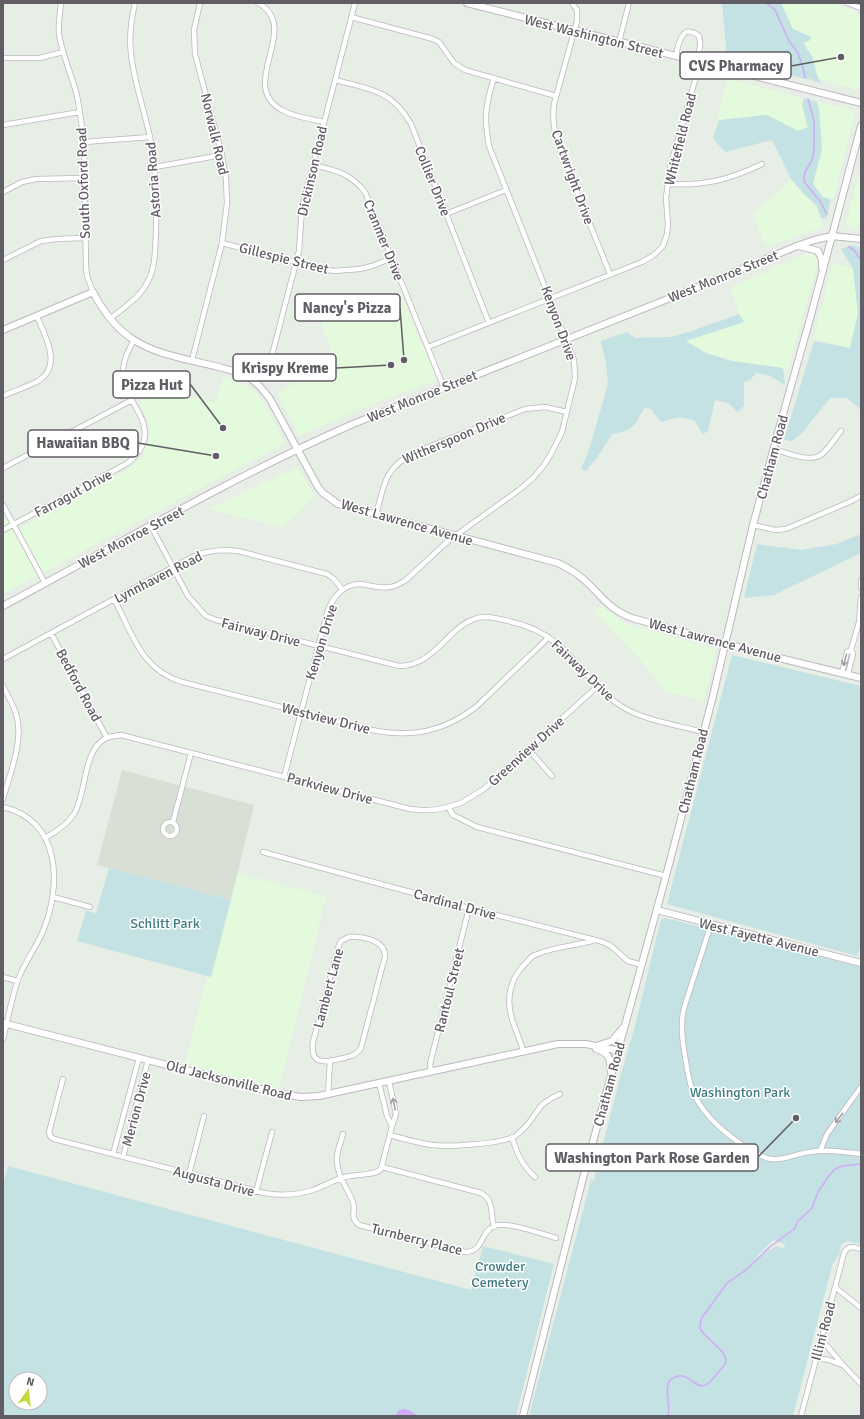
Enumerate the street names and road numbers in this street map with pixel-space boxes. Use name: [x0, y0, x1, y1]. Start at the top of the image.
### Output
street label: West Washington Street: [523, 11, 665, 62]
street label: Whitefield Road: [661, 91, 700, 187]
street label: Norwalk Road: [197, 92, 232, 177]
street label: Dickinson Road: [294, 124, 331, 218]
street label: South Oxford Road: [73, 127, 94, 239]
street label: Cartwright Drive: [548, 128, 598, 227]
street label: Astoria Road: [142, 141, 165, 219]
street label: Collier Drive: [411, 144, 454, 219]
street label: Cranmer Drive: [360, 197, 408, 283]
street label: Gillespie Street: [237, 239, 330, 278]
street label: West Monroe Street: [666, 247, 781, 306]
street label: Kenyon Drive: [537, 284, 580, 363]
street label: West Monroe Street: [365, 367, 480, 426]
street label: Witherspoon Drive: [400, 409, 508, 468]
street label: Chatham Road: [753, 413, 792, 501]
street label: Farragut Drive: [31, 466, 115, 521]
street label: West Lawrence Avenue: [339, 495, 475, 549]
street label: West Monroe Street: [75, 502, 187, 573]
street label: Lynnhaven Road: [111, 548, 205, 607]
street label: Kenyon Drive: [302, 602, 341, 682]
street label: Fairway Drive: [220, 614, 302, 651]
street label: West Lawrence Avenue: [647, 615, 783, 666]
street label: Fairway Drive: [548, 636, 618, 705]
street label: Bedford Road: [52, 646, 105, 725]
street label: Westview Drive: [280, 699, 372, 738]
street label: Greenview Drive: [485, 713, 568, 790]
street label: Chatham Road: [675, 727, 712, 815]
street label: Parkview Drive: [285, 769, 375, 808]
street label: Cardinal Drive: [412, 885, 498, 924]
street label: West Fayette Avenue: [697, 914, 821, 961]
street label: Lambert Lane: [310, 946, 347, 1030]
street label: Rantoul Street: [431, 946, 468, 1034]
street label: Chatham Road: [590, 1040, 629, 1128]
street label: Old Jacksonville Road: [164, 1057, 294, 1104]
street label: Merion Drive: [118, 1070, 155, 1148]
street label: Augusta Drive: [171, 1162, 256, 1201]
street label: Turnberry Place: [369, 1220, 464, 1259]
street label: Illini Road: [807, 1300, 840, 1362]

